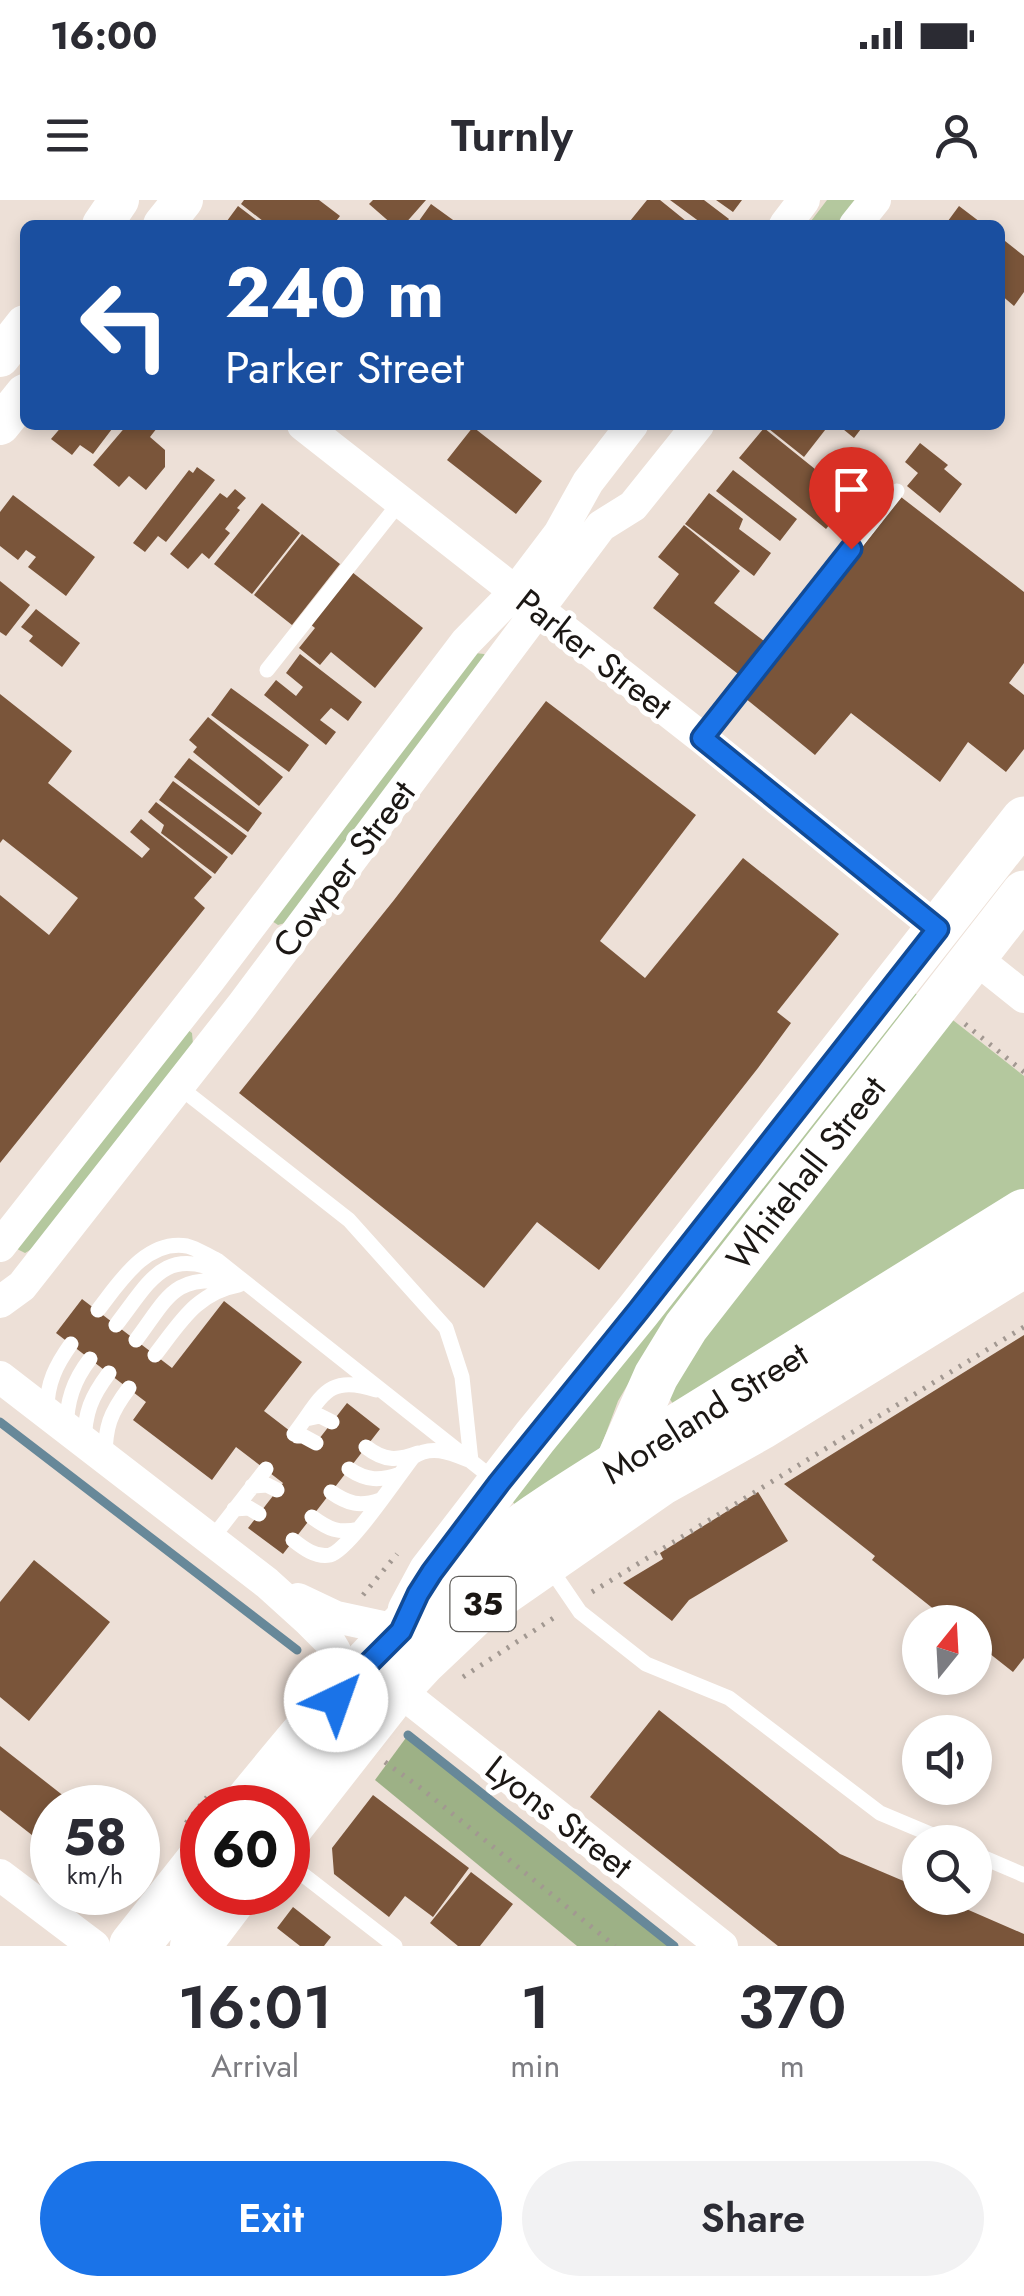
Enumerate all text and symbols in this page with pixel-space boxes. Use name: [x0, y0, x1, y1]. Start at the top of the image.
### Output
text: 16:00: [50, 8, 157, 63]
text: Turnly: [451, 103, 573, 168]
icon: menu: [40, 108, 95, 163]
icon: person: [929, 108, 984, 163]
text: 240 m: [225, 242, 445, 343]
icon: left: [60, 260, 190, 390]
text: Parker Street: [225, 335, 464, 400]
pin: [809, 447, 894, 550]
icon: arrive: [824, 462, 879, 517]
street label: Parker Street: [505, 577, 683, 731]
street label: Cowper Street: [261, 769, 428, 968]
street label: Whitehall Street: [714, 1065, 898, 1281]
street label: Moreland Street: [592, 1329, 818, 1496]
road number: 35: [450, 1577, 516, 1631]
north arrow: [902, 1605, 992, 1695]
map controls: [902, 1605, 992, 1915]
position arrow: [284, 1648, 388, 1752]
button: sound: [902, 1715, 992, 1805]
street label: Lyons Street: [475, 1744, 644, 1891]
speed limit sign: 60: [180, 1785, 310, 1915]
text: 58: [63, 1801, 127, 1874]
button: search: [902, 1825, 992, 1915]
text: km/h: [67, 1857, 123, 1893]
text: 16:01: [178, 1964, 333, 2051]
text: 1: [521, 1964, 550, 2051]
text: 370: [738, 1964, 846, 2051]
text: Arrival: [211, 2043, 299, 2089]
text: min: [510, 2043, 560, 2089]
text: m: [780, 2043, 805, 2089]
button: Exit: [40, 2161, 502, 2276]
button: Share: [522, 2161, 984, 2276]

